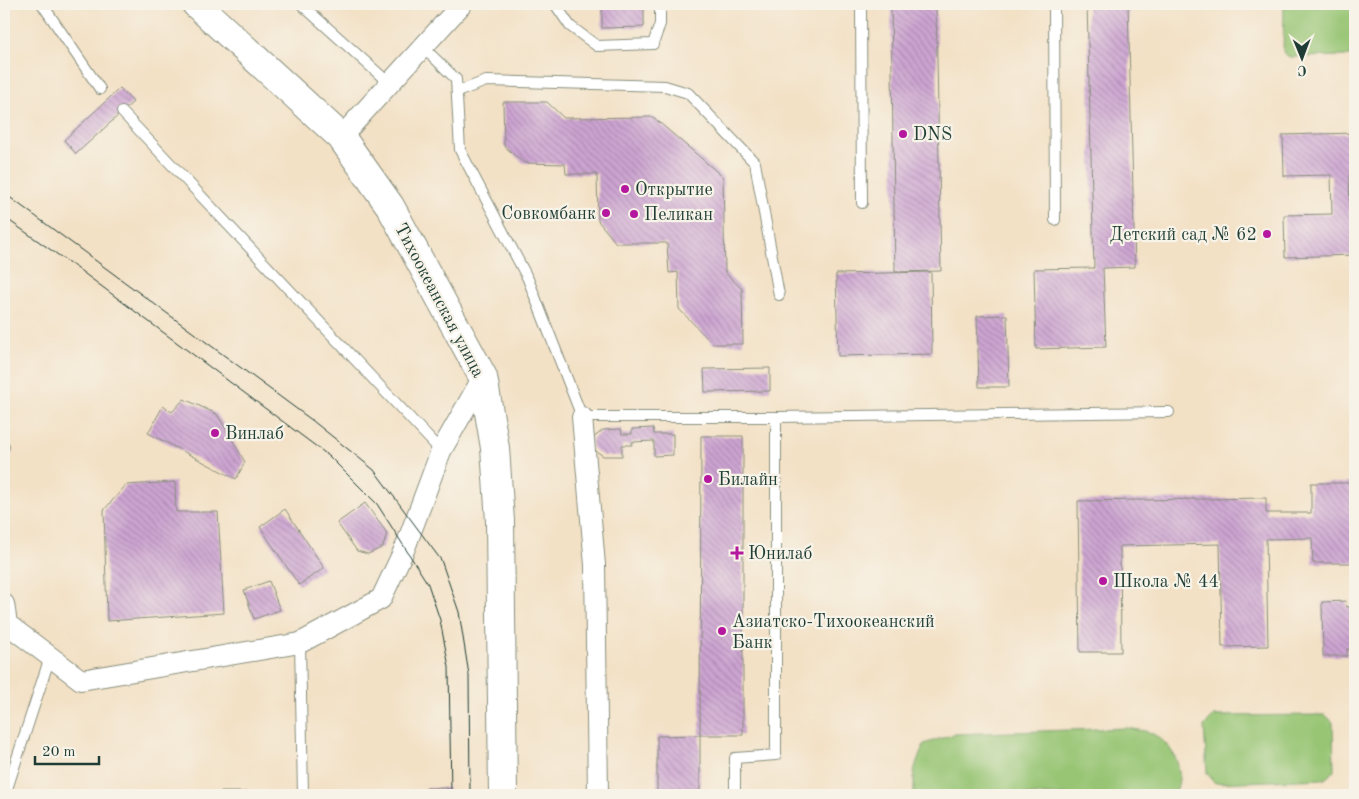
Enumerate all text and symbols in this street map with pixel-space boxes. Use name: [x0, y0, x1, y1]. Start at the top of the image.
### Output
north arrow: [1276, 32, 1326, 82]
text: С: [1297, 63, 1307, 77]
place label: DNS: [913, 126, 952, 144]
marker: DNS: [897, 128, 909, 140]
place label: Открытие: [635, 181, 713, 199]
marker: Открытие: [619, 183, 631, 195]
place label: Совкомбанк: [501, 205, 596, 223]
place label: Пеликан: [644, 206, 713, 224]
marker: Совкомбанк: [600, 207, 612, 219]
marker: Пеликан: [628, 208, 640, 220]
street label: Тихоокеанская улица: [391, 220, 487, 381]
place label: Детский сад № 62: [1110, 226, 1257, 244]
marker: Детский сад № 62: [1261, 228, 1273, 240]
place label: Винлаб: [225, 425, 284, 443]
marker: Винлаб: [209, 427, 221, 439]
place label: Билайн: [718, 471, 778, 489]
marker: Билайн: [702, 473, 714, 485]
place label: Юнилаб: [748, 545, 813, 563]
marker: Юнилаб: [730, 546, 744, 560]
place label: Школа № 44: [1113, 573, 1219, 591]
marker: Школа № 44: [1097, 575, 1109, 587]
place label: Азиатско-Тихоокеанский Банк: [732, 613, 935, 652]
marker: Азиатско-Тихоокеанский Банк: [716, 625, 728, 637]
scale bar: [35, 734, 99, 766]
text: 20 m: [42, 745, 76, 760]

